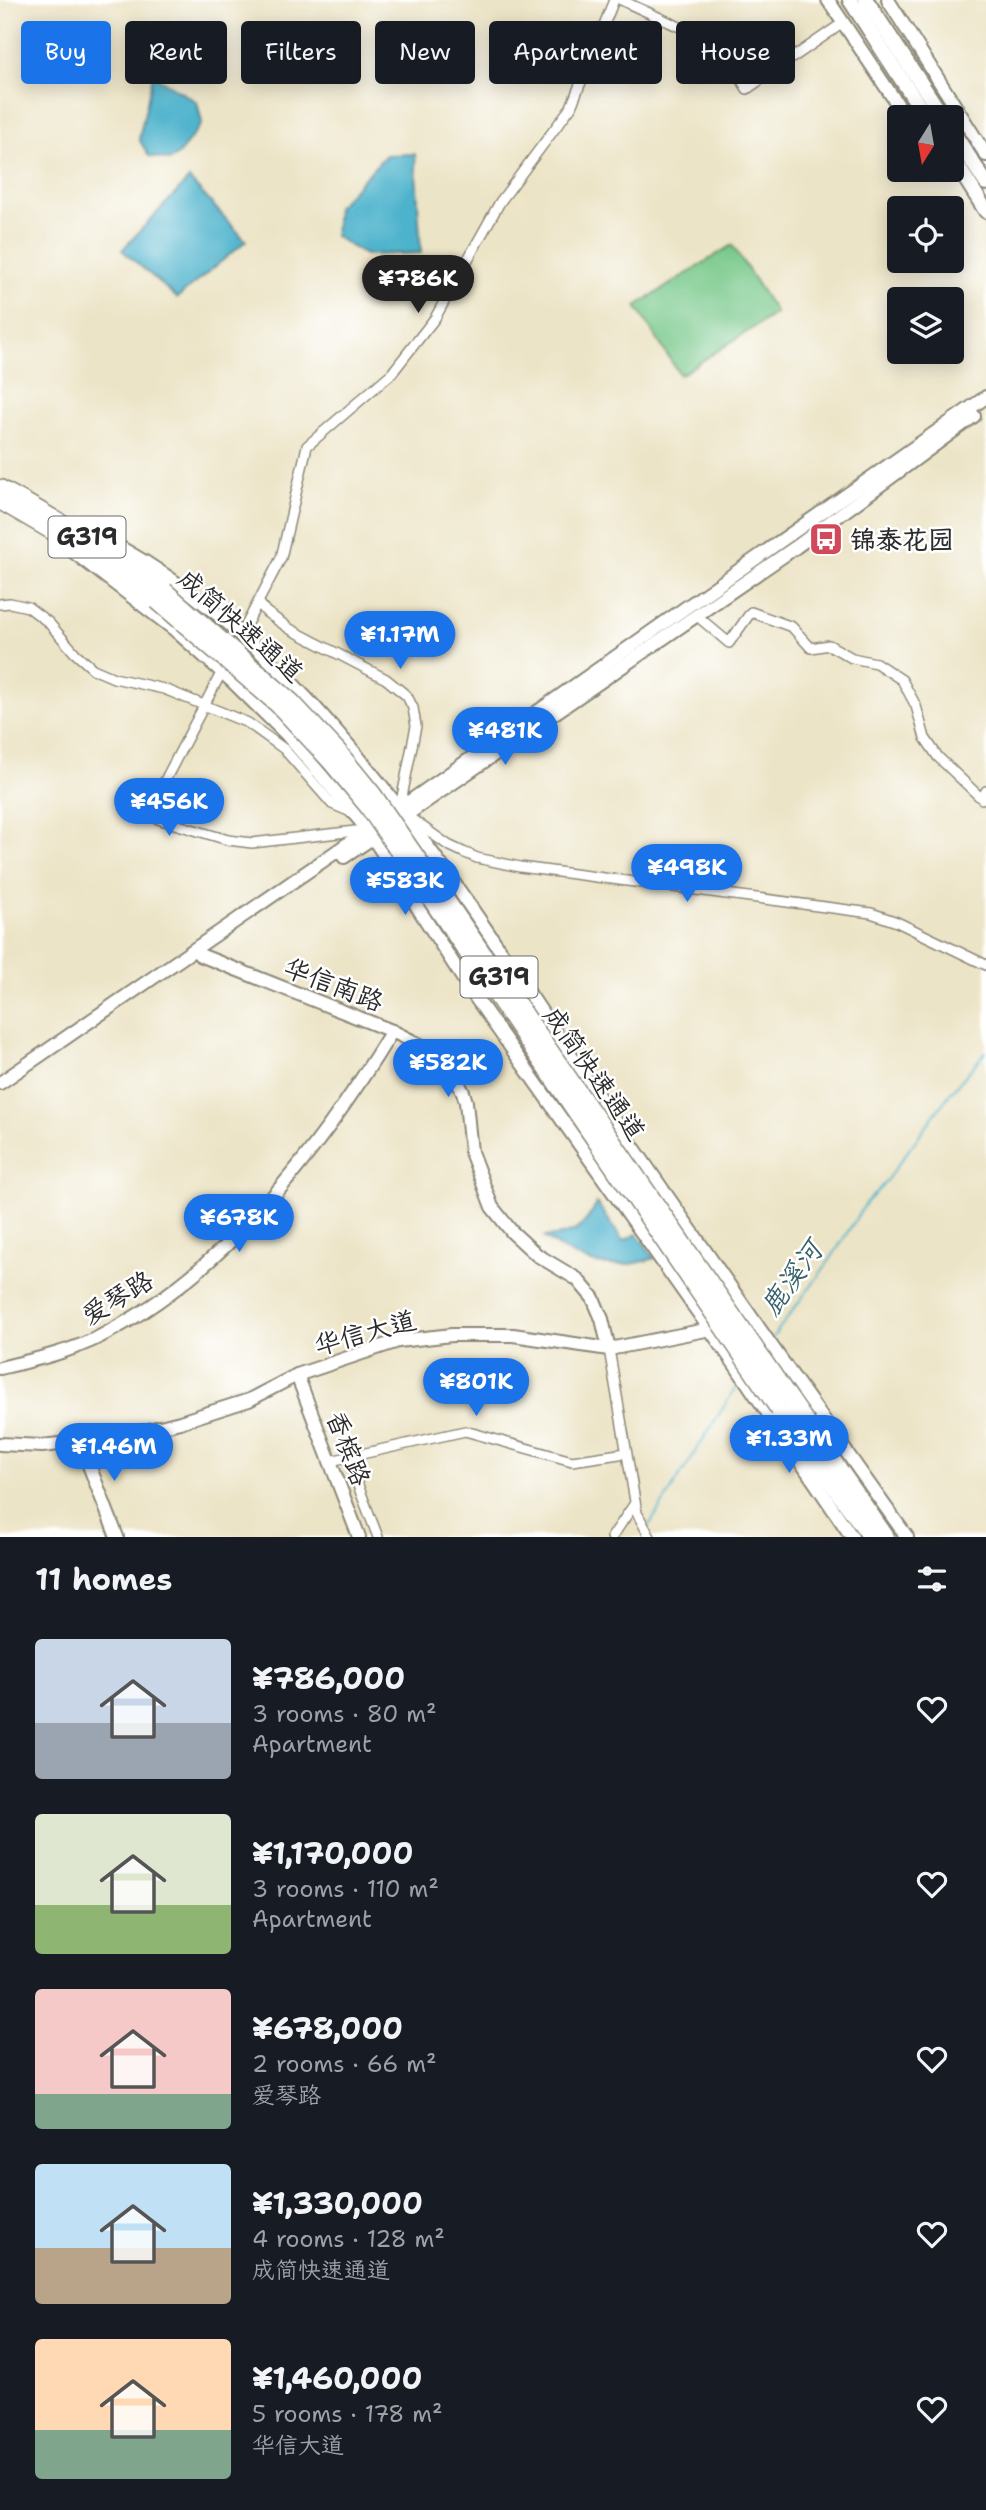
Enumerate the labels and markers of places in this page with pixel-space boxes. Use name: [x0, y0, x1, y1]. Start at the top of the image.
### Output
pin: ¥786K: [369, 256, 467, 315]
bus stop icon: 锦泰花园: [807, 520, 845, 558]
place label: 锦泰花园: [850, 522, 954, 557]
pin: ¥1.17M: [343, 612, 457, 671]
pin: ¥481K: [456, 708, 554, 767]
pin: ¥456K: [120, 778, 218, 838]
pin: ¥498K: [638, 844, 736, 904]
pin: ¥583K: [356, 858, 454, 917]
pin: ¥582K: [399, 1040, 497, 1099]
pin: ¥678K: [190, 1194, 288, 1254]
pin: ¥801K: [427, 1358, 525, 1418]
pin: ¥1.33M: [732, 1416, 846, 1475]
pin: ¥1.46M: [57, 1424, 171, 1483]

